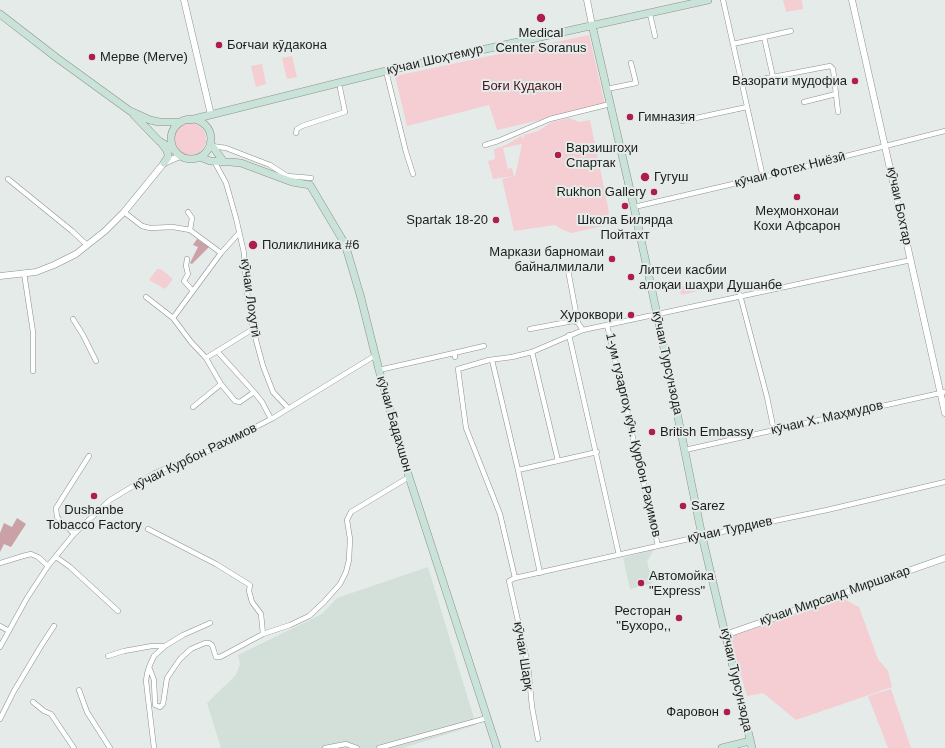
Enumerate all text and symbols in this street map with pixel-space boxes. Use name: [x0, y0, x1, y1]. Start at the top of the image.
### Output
marker: Medical Center Soranus: [535, 12, 547, 24]
place label: Medical Center Soranus: [495, 25, 587, 56]
place label: Боғчаи кӯдакона: [227, 37, 327, 53]
marker: Боғчаи кӯдакона: [214, 40, 224, 50]
street label: кӯчаи Шоҳтемур: [385, 41, 485, 79]
place label: Мерве (Merve): [100, 49, 188, 65]
marker: Мерве (Merve): [87, 52, 97, 62]
place label: Вазорати мудофиа: [732, 73, 847, 89]
marker: Вазорати мудофиа: [850, 76, 860, 86]
park label: Боғи Кудакон: [482, 78, 562, 94]
place label: Гимназия: [638, 109, 695, 125]
marker: Гимназия: [625, 112, 635, 122]
place label: Варзишгоҳи Спартак: [566, 140, 638, 171]
street label: кӯчаи Фотех Ниёзӣ: [733, 149, 847, 191]
marker: Варзишгоҳи Спартак: [553, 150, 563, 160]
street label: кӯчаи Бохтар: [883, 166, 915, 246]
place label: Гугуш: [654, 169, 688, 185]
marker: Гугуш: [639, 171, 651, 183]
place label: Rukhon Gallery: [556, 184, 646, 200]
marker: Rukhon Gallery: [649, 187, 659, 197]
marker: Меҳмонхонаи Кохи Афсарон: [792, 192, 802, 202]
marker: Школа Билярда Пойтахт: [620, 201, 630, 211]
place label: Меҳмонхонаи Кохи Афсарон: [754, 203, 840, 234]
place label: Spartak 18-20: [406, 212, 488, 228]
place label: Школа Билярда Пойтахт: [577, 212, 673, 243]
marker: Spartak 18-20: [491, 215, 501, 225]
place label: Поликлиника #6: [262, 237, 360, 253]
marker: Поликлиника #6: [247, 239, 259, 251]
place label: Маркази барномаи байналмилали: [489, 244, 604, 275]
marker: Маркази барномаи байналмилали: [607, 254, 617, 264]
street label: кӯчаи Лоҳутӣ: [237, 258, 263, 338]
place label: Литсеи касбии алоқаи шаҳри Душанбе: [639, 262, 782, 293]
marker: Литсеи касбии алоқаи шаҳри Душанбе: [626, 272, 636, 282]
place label: Хуроквори: [560, 307, 623, 323]
marker: Хуроквори: [626, 310, 636, 320]
street label: кӯчаи Турсунзода: [648, 310, 686, 416]
street label: 1-ум гузаргоҳ кӯч. Қурбон Раҳимов: [602, 331, 664, 539]
street label: кӯчаи Бадахшон: [373, 374, 415, 474]
street label: кӯчаи Х. Маҳмудов: [769, 398, 885, 438]
street label: кӯчаи Курбон Рахимов: [130, 420, 260, 494]
place label: British Embassy: [660, 424, 753, 440]
marker: British Embassy: [647, 427, 657, 437]
marker: Dushanbe Tobacco Factory: [89, 491, 99, 501]
place label: Sarez: [691, 498, 725, 514]
marker: Sarez: [678, 501, 688, 511]
place label: Dushanbe Tobacco Factory: [46, 502, 142, 533]
street label: кӯчаи Турдиев: [686, 513, 774, 547]
street label: кӯчаи Мирсаид Миршакар: [758, 563, 912, 629]
place label: Автомойка "Express": [649, 568, 714, 599]
marker: Автомойка "Express": [636, 578, 646, 588]
place label: Ресторан "Бухоро,,: [614, 603, 671, 634]
marker: Ресторан "Бухоро,,: [674, 613, 684, 623]
street label: кӯчаи Шарқ: [510, 621, 536, 691]
street label: кӯчаи Турсунзода: [717, 627, 755, 733]
place label: Фаровон: [666, 704, 719, 720]
marker: Фаровон: [722, 707, 732, 717]

